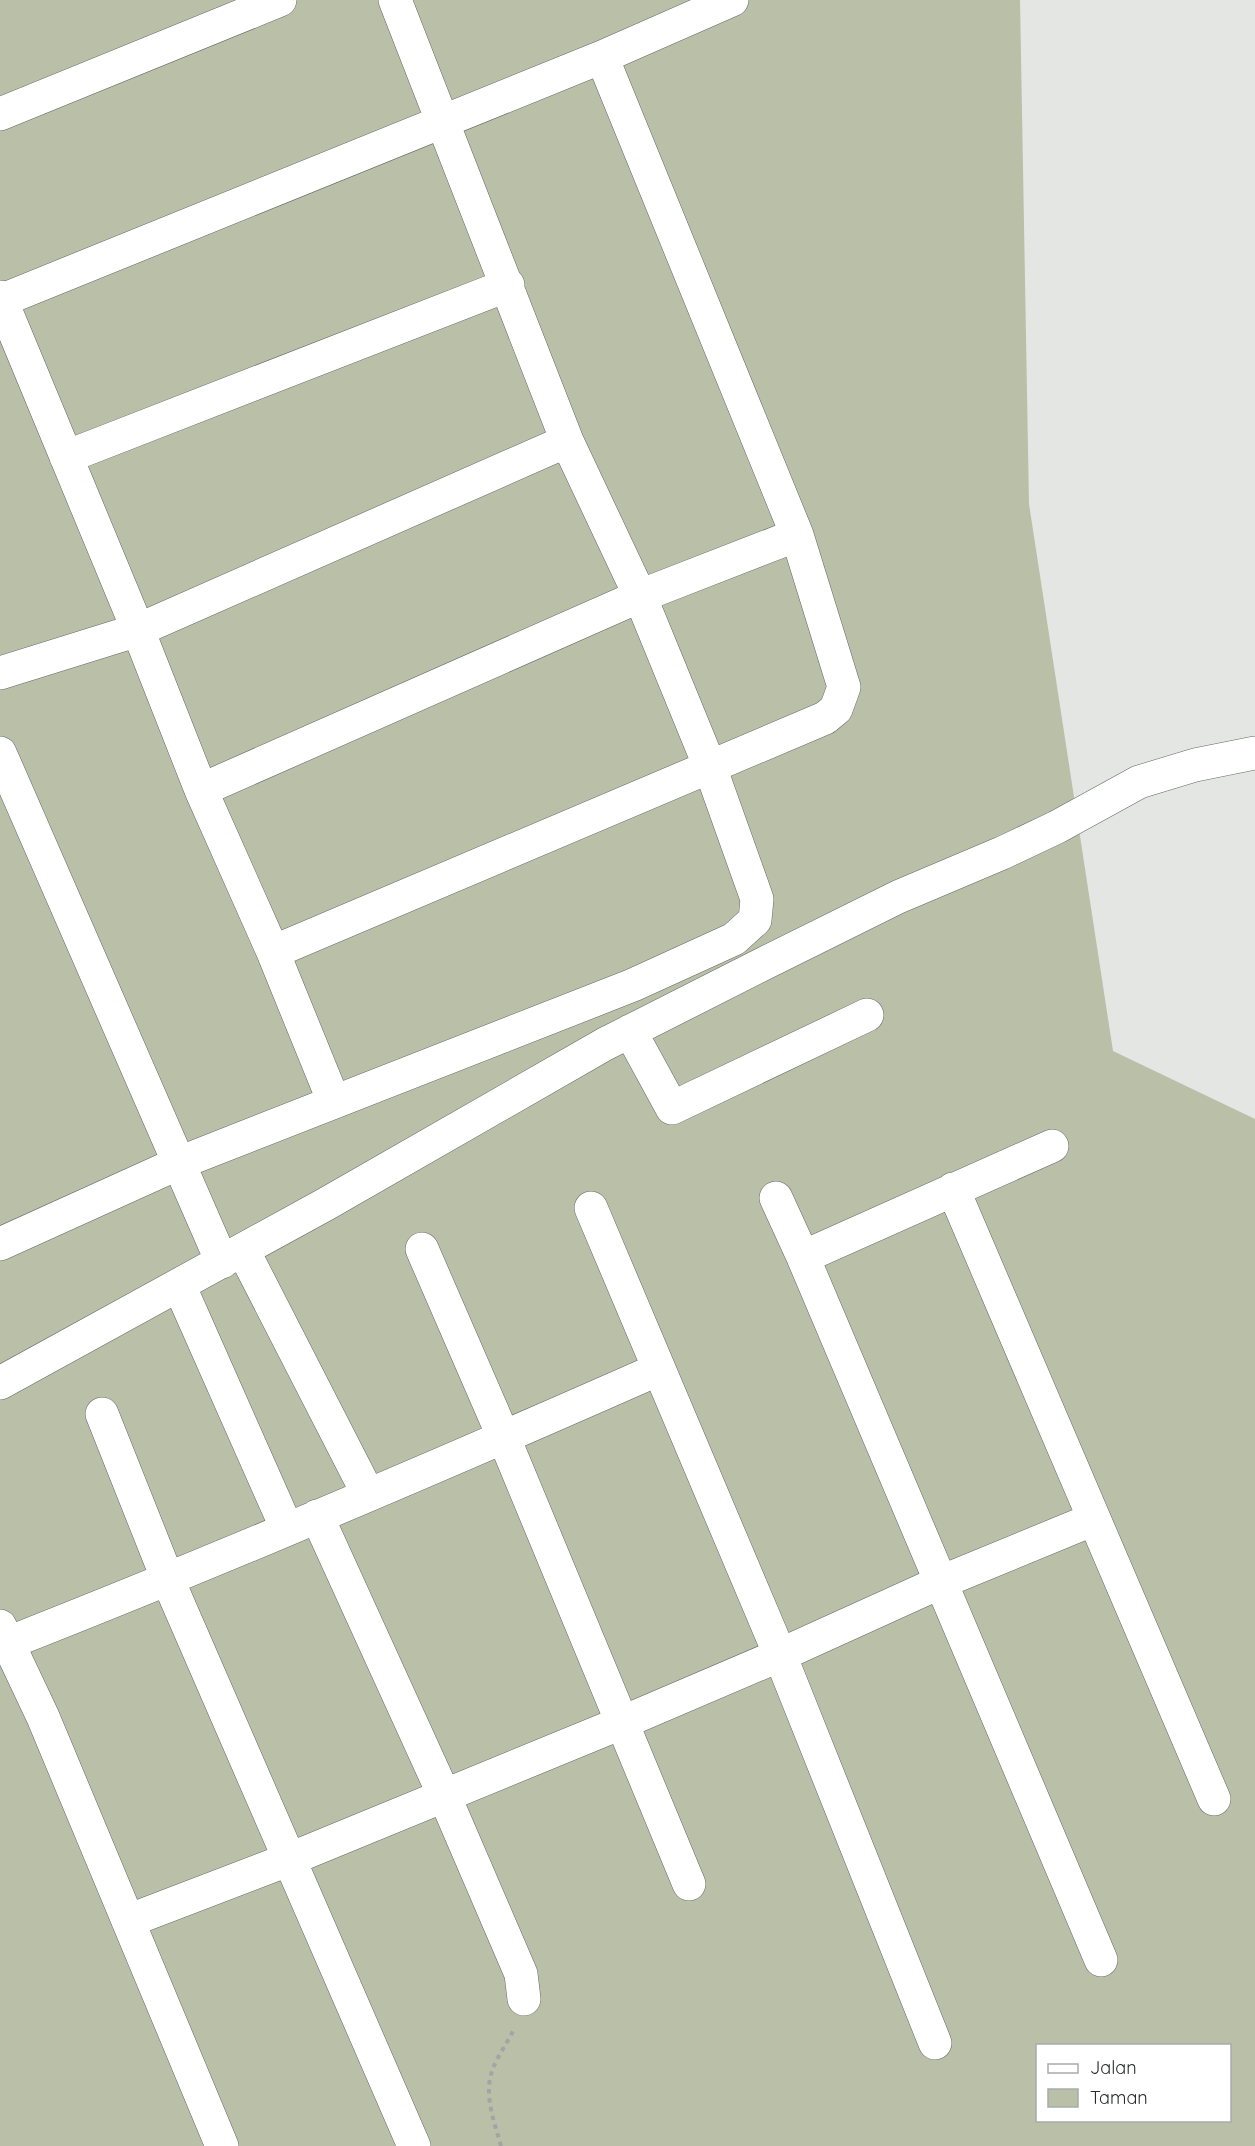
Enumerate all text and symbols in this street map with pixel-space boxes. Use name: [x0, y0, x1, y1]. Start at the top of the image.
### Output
legend: [1036, 2044, 1231, 2122]
text: Jalan: [1090, 2056, 1137, 2079]
text: Taman: [1090, 2086, 1148, 2109]

